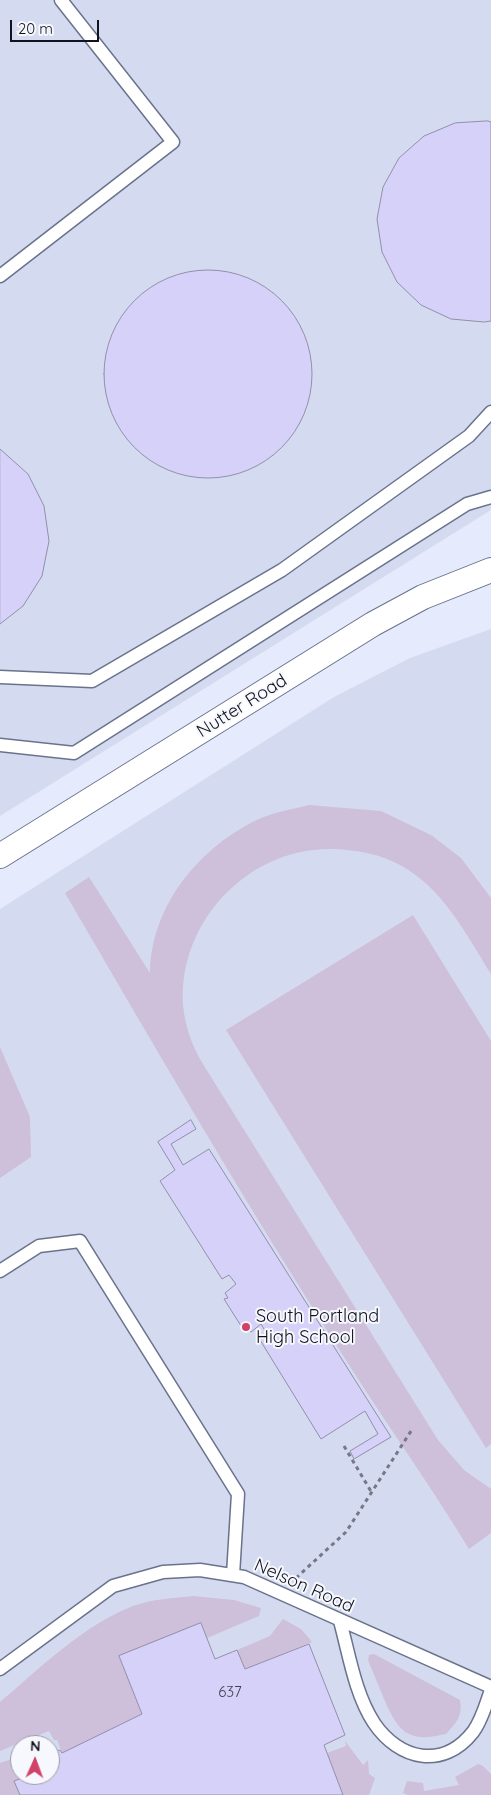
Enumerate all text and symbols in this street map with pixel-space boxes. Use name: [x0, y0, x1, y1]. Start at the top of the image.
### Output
scale bar: [12, 10, 101, 42]
text: 20 m: [18, 19, 53, 38]
street label: Nutter Road: [193, 670, 291, 742]
place label: South Portland High School: [256, 1306, 379, 1348]
marker: South Portland High School: [240, 1321, 252, 1333]
street label: Nelson Road: [251, 1554, 357, 1618]
house number: 637: [218, 1683, 242, 1701]
north arrow: [10, 1735, 60, 1785]
text: N: [30, 1737, 41, 1755]

